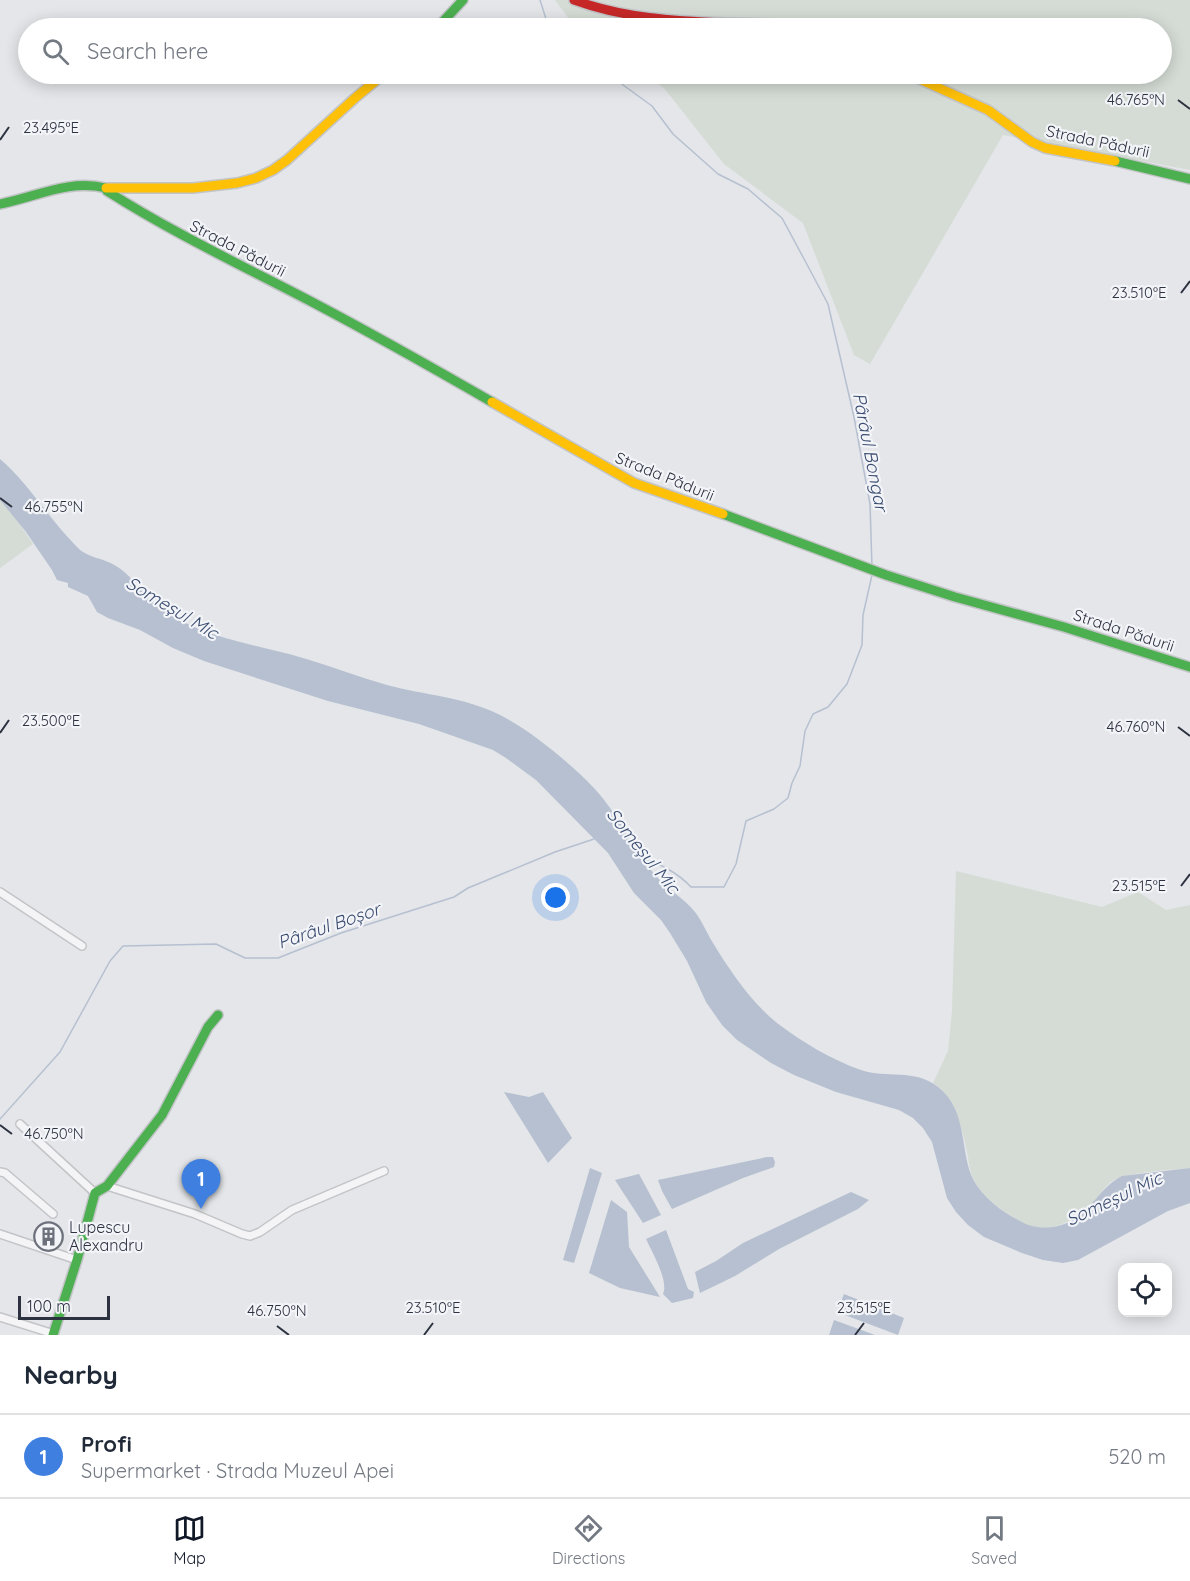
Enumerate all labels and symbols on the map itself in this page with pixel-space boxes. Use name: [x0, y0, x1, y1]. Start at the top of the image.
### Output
text: 46.765°N: [1107, 90, 1165, 109]
text: 23.495°E: [23, 118, 79, 137]
street label: Strada Pădurii: [1045, 120, 1151, 162]
street label: Strada Pădurii: [187, 215, 289, 281]
text: 23.510°E: [1111, 283, 1167, 302]
water label: Pârâul Bongar: [848, 391, 894, 515]
street label: Strada Pădurii: [613, 447, 717, 505]
text: 46.755°N: [25, 497, 83, 516]
water label: Someșul Mic: [122, 571, 224, 645]
street label: Strada Pădurii: [1071, 604, 1177, 656]
text: 23.500°E: [22, 711, 80, 730]
text: 46.760°N: [1107, 717, 1165, 736]
water label: Someșul Mic: [602, 803, 686, 899]
text: 23.515°E: [1112, 876, 1166, 895]
your location: [541, 883, 570, 912]
water label: Pârâul Boșor: [274, 897, 385, 954]
text: 46.750°N: [24, 1124, 84, 1143]
pin: 1: [182, 1160, 220, 1209]
water label: Someșul Mic: [1062, 1166, 1167, 1231]
place label: Lupescu Alexandru: [69, 1217, 143, 1255]
building icon: Lupescu Alexandru: [32, 1220, 64, 1252]
scale bar: [18, 1293, 110, 1320]
text: 23.510°E: [405, 1298, 461, 1317]
text: 23.515°E: [837, 1298, 891, 1317]
text: 46.750°N: [247, 1301, 307, 1320]

